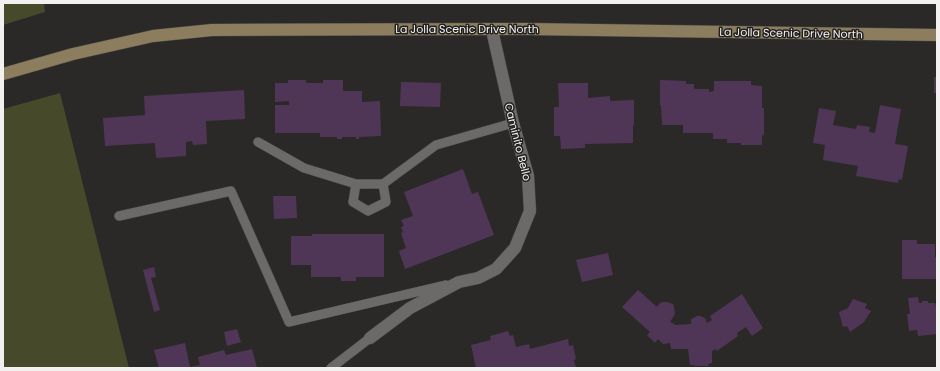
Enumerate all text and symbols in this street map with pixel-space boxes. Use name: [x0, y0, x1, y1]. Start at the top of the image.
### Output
street label: La Jolla Scenic Drive North: [395, 21, 539, 37]
street label: La Jolla Scenic Drive North: [719, 24, 863, 42]
street label: Caminito Bello: [501, 101, 535, 183]

